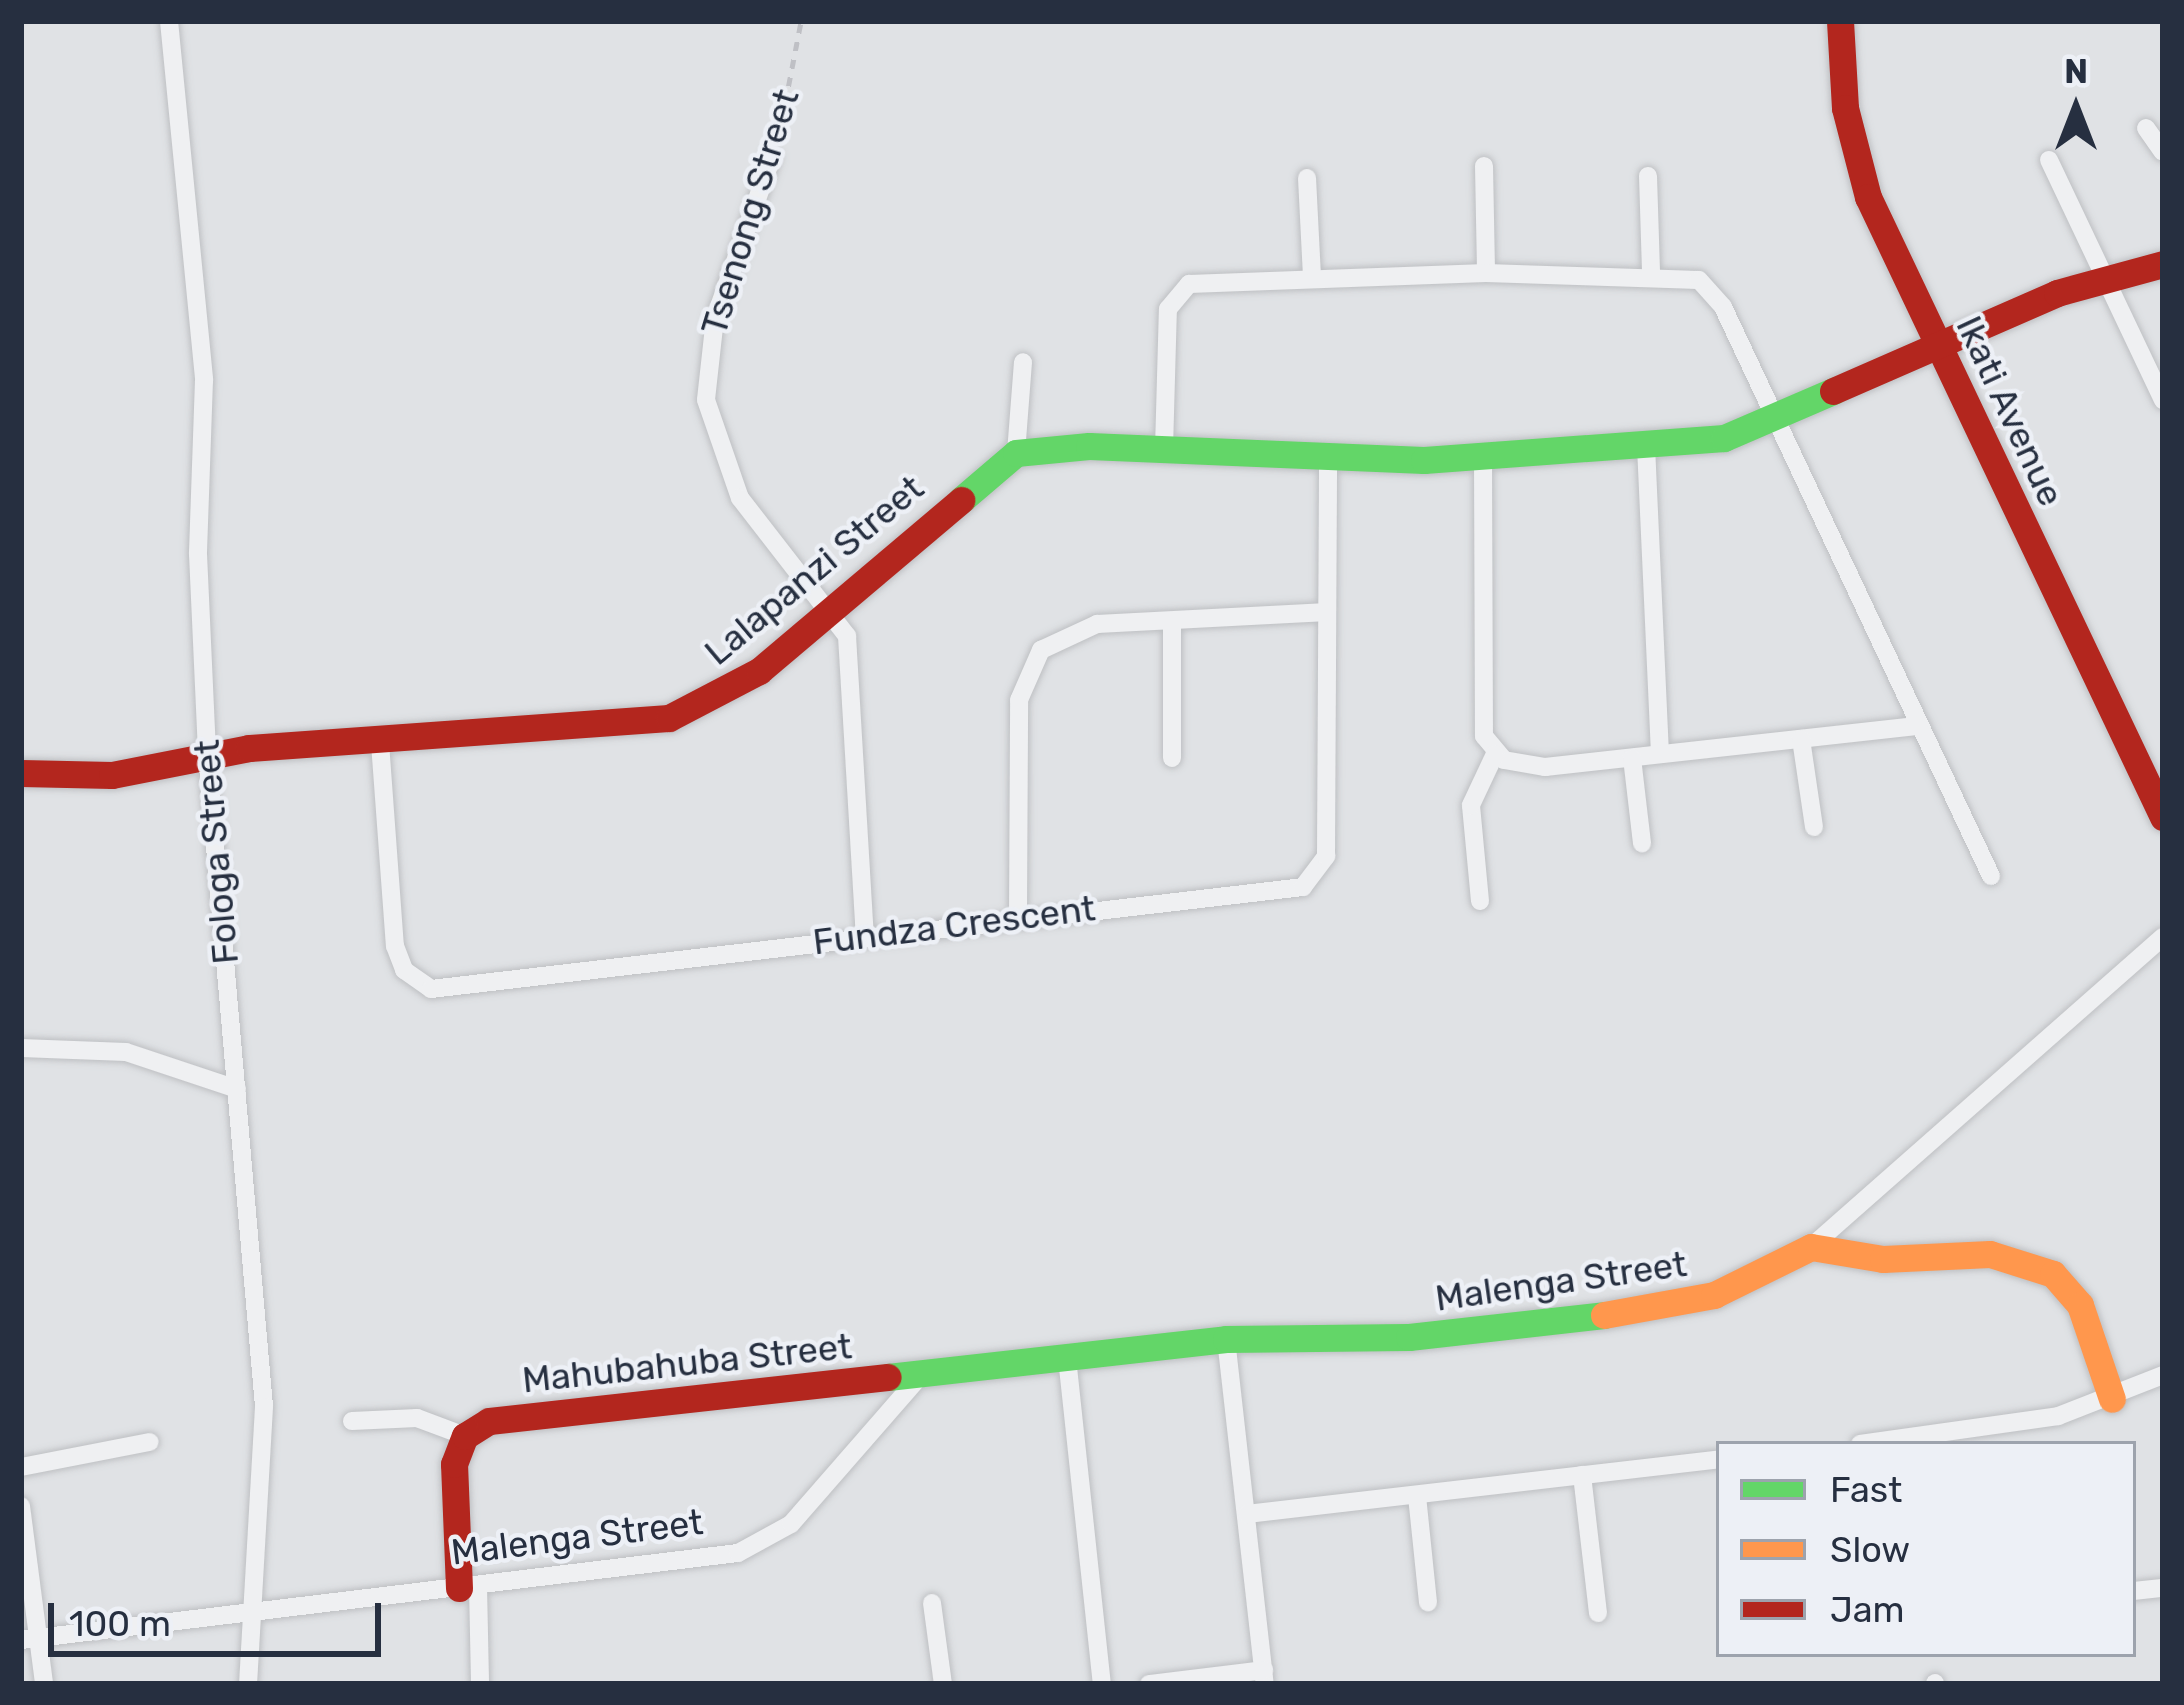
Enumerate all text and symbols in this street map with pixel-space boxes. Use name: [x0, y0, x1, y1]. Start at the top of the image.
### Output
north arrow: [2016, 48, 2136, 168]
text: N: [2064, 52, 2088, 91]
street label: Tsenong Street: [692, 84, 808, 340]
street label: Ikati Avenue: [1947, 309, 2073, 513]
street label: Lalapanzi Street: [696, 466, 932, 674]
street label: Fologa Street: [185, 738, 247, 966]
street label: Fundza Crescent: [810, 886, 1098, 964]
street label: Malenga Street: [1433, 1242, 1689, 1320]
street label: Mahubahuba Street: [520, 1324, 854, 1402]
legend: [1716, 1441, 2136, 1657]
text: Fast: [1830, 1468, 1902, 1511]
street label: Malenga Street: [449, 1500, 705, 1574]
text: Slow: [1830, 1528, 1910, 1571]
scale bar: [54, 1579, 387, 1653]
text: Jam: [1830, 1588, 1905, 1631]
text: 100 m: [69, 1602, 171, 1645]

